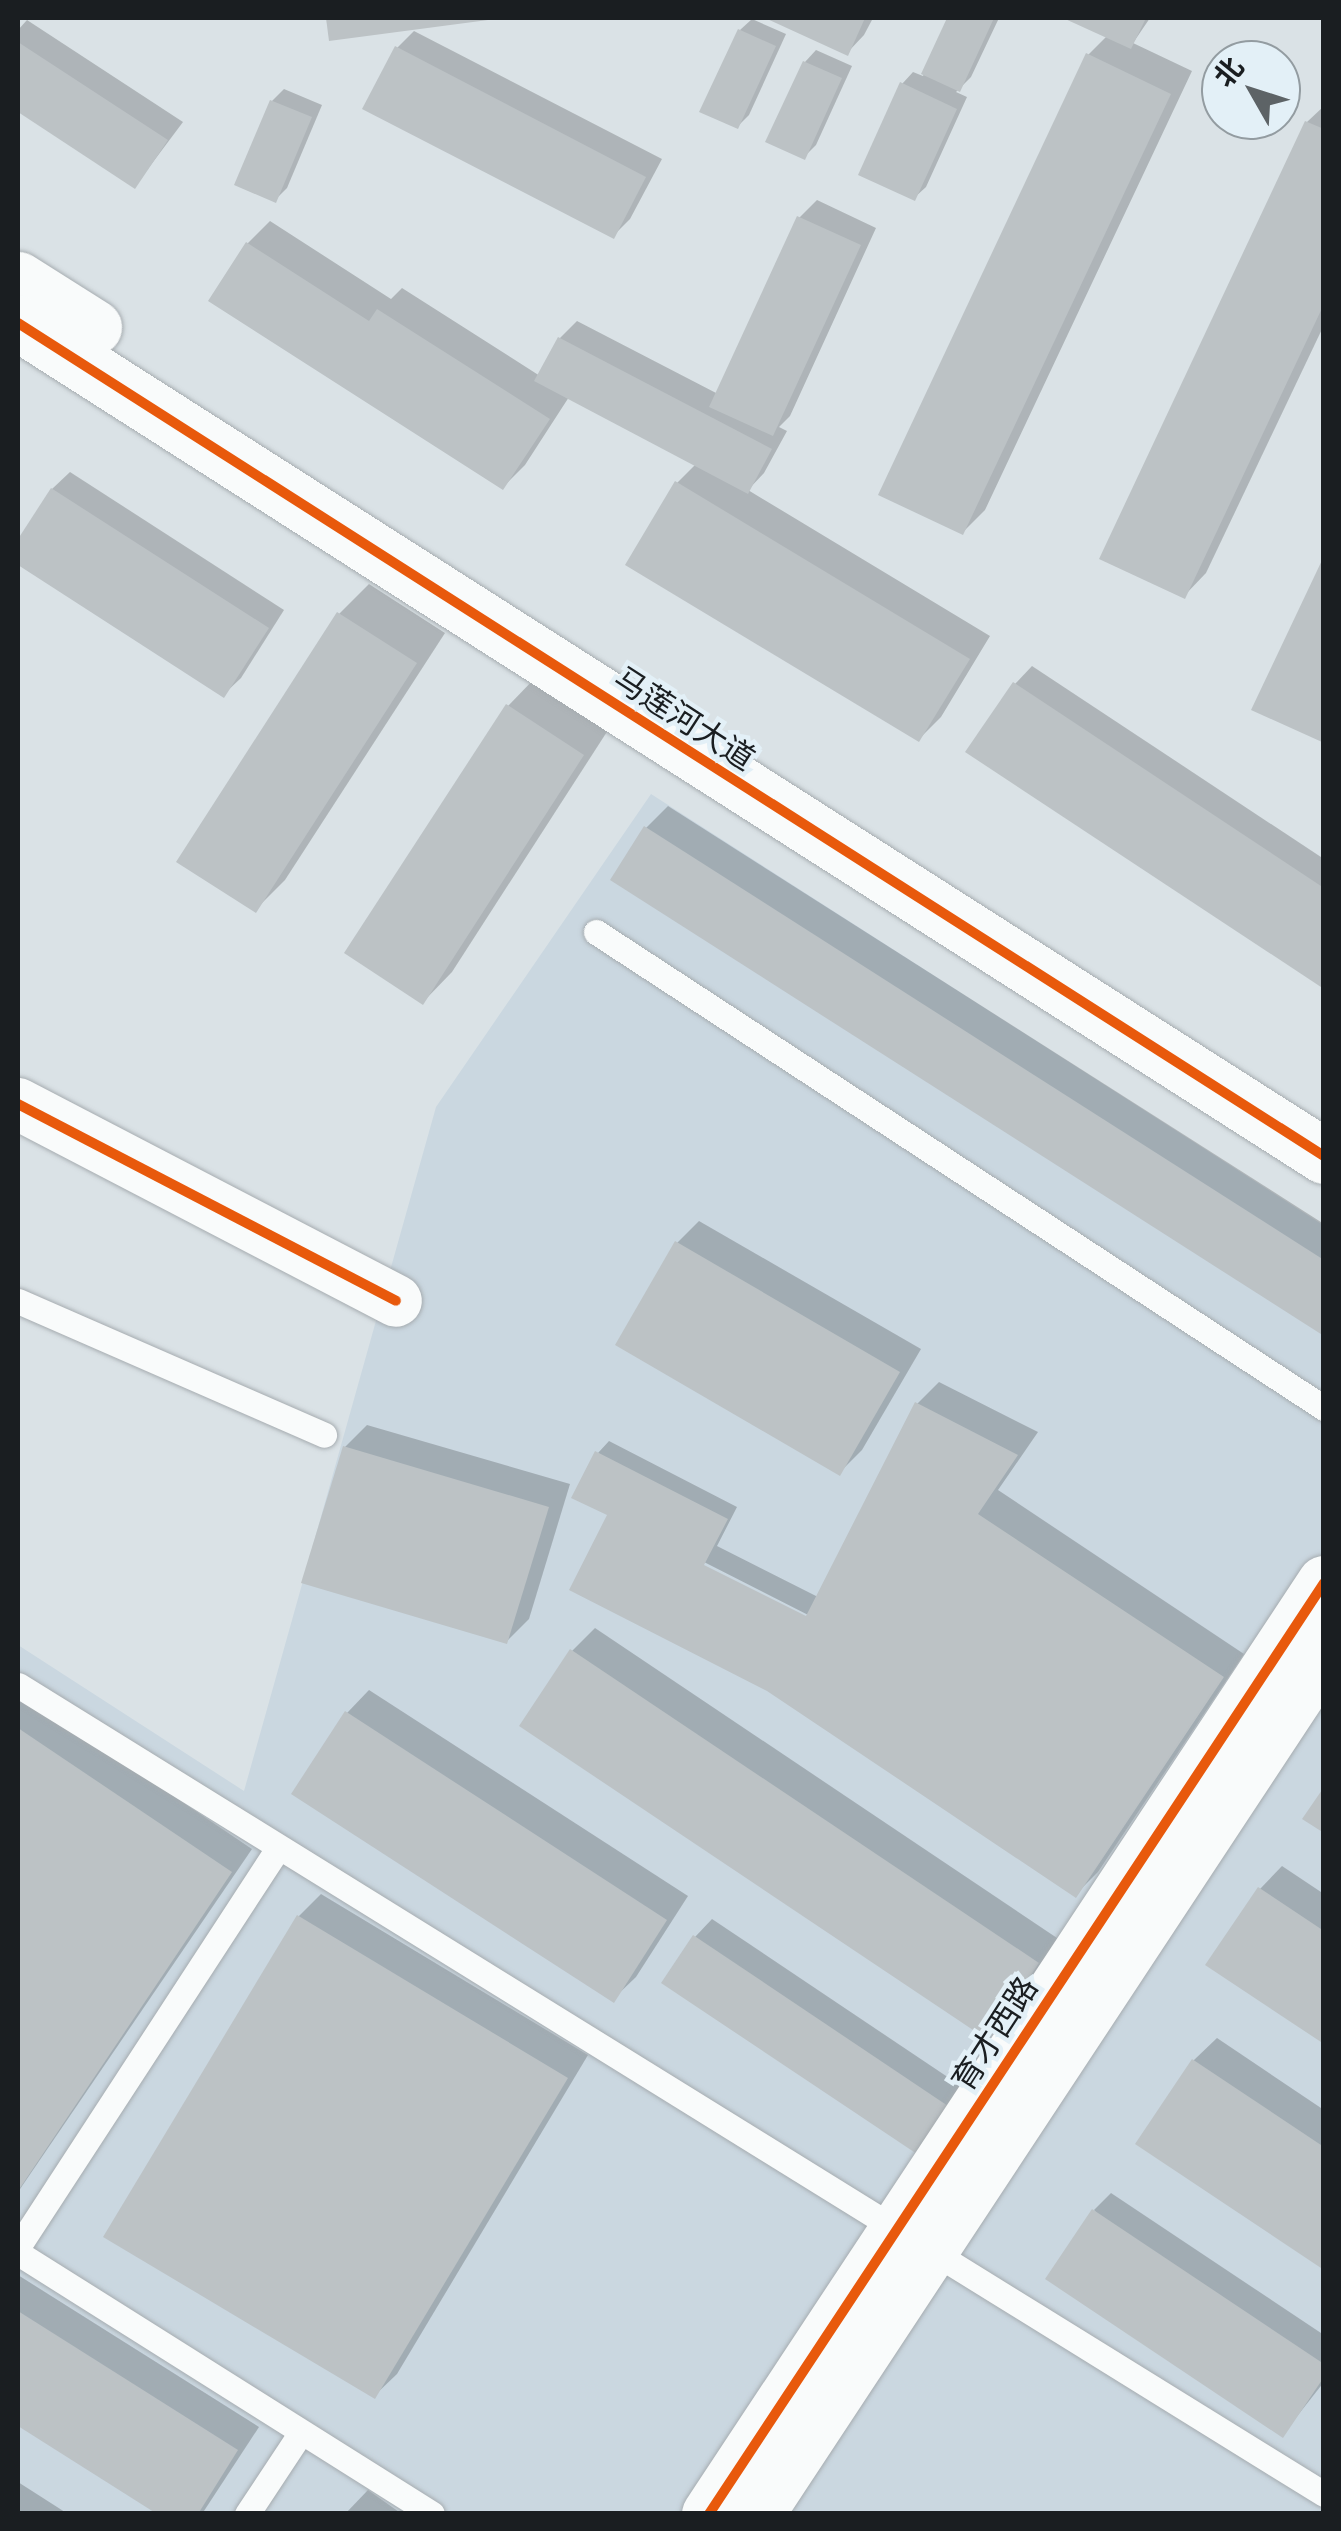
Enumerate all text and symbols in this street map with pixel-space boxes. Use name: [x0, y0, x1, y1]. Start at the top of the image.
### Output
north arrow: [1201, 40, 1301, 140]
text: 北: [1205, 49, 1253, 95]
street label: 马莲河大道: [606, 659, 762, 779]
street label: 育才西路: [944, 1970, 1046, 2098]

